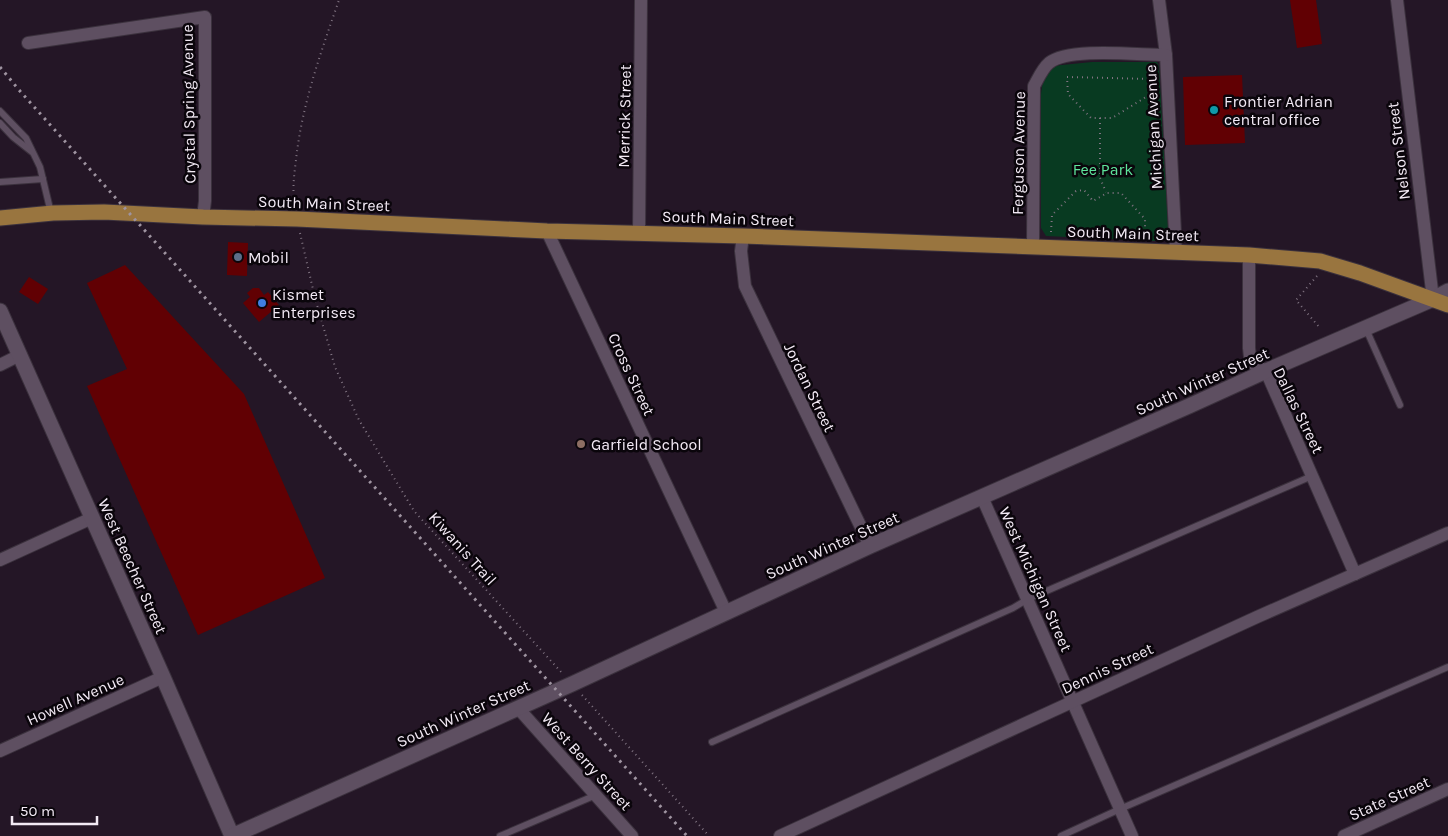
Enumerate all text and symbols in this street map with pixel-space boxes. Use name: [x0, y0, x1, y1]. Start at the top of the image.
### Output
street label: Crystal Spring Avenue: [178, 24, 199, 184]
street label: Merrick Street: [614, 64, 635, 168]
street label: Michigan Avenue: [1141, 64, 1166, 190]
street label: Ferguson Avenue: [1008, 91, 1029, 215]
place label: Frontier Adrian central office: [1224, 92, 1333, 129]
street label: Nelson Street: [1383, 101, 1414, 201]
marker: Frontier Adrian central office: [1208, 104, 1220, 116]
park label: Fee Park: [1073, 160, 1133, 179]
street label: South Main Street: [258, 192, 390, 215]
street label: South Main Street: [662, 207, 794, 230]
street label: South Main Street: [1067, 222, 1199, 245]
place label: Mobil: [248, 248, 289, 267]
marker: Mobil: [232, 251, 244, 263]
place label: Kismet Enterprises: [272, 285, 356, 322]
marker: Kismet Enterprises: [256, 297, 268, 309]
street label: Cross Street: [604, 330, 659, 419]
street label: Jordan Street: [780, 340, 839, 435]
street label: South Winter Street: [1133, 343, 1272, 419]
street label: Dallas Street: [1270, 364, 1328, 456]
place label: Garfield School: [591, 435, 702, 454]
marker: Garfield School: [575, 438, 587, 450]
street label: West Beecher Street: [94, 496, 171, 637]
street label: West Michigan Street: [995, 504, 1076, 655]
street label: South Winter Street: [763, 507, 902, 583]
street label: Kiwanis Trail: [425, 508, 501, 589]
street label: Dennis Street: [1058, 639, 1156, 698]
street label: Howell Avenue: [24, 669, 127, 729]
street label: South Winter Street: [394, 675, 533, 751]
street label: West Berry Street: [538, 708, 636, 814]
street label: State Street: [1346, 772, 1433, 825]
scale bar: [12, 794, 98, 826]
text: 50 m: [20, 802, 55, 820]

